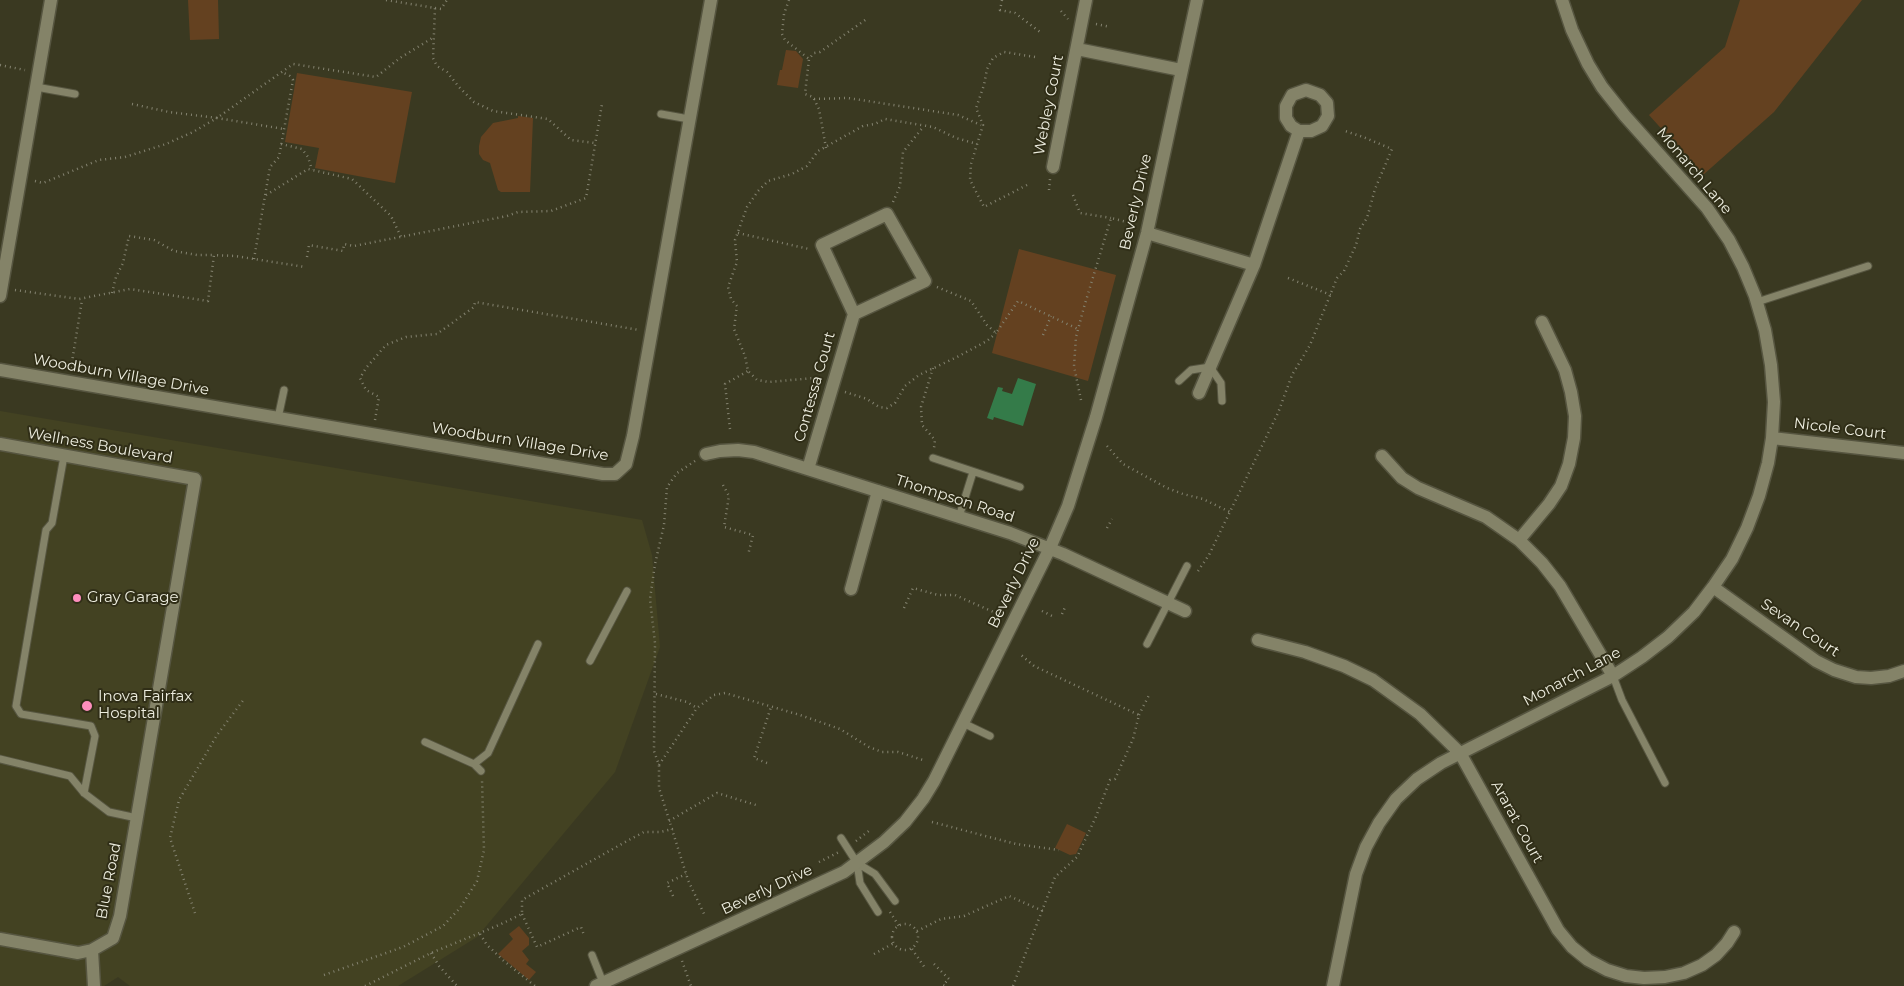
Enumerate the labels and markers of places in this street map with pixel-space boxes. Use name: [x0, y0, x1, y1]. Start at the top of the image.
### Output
place label: Gray Garage: [87, 589, 179, 607]
marker: Gray Garage: [71, 592, 83, 604]
place label: Inova Fairfax Hospital: [98, 688, 192, 723]
marker: Inova Fairfax Hospital: [80, 699, 94, 713]

